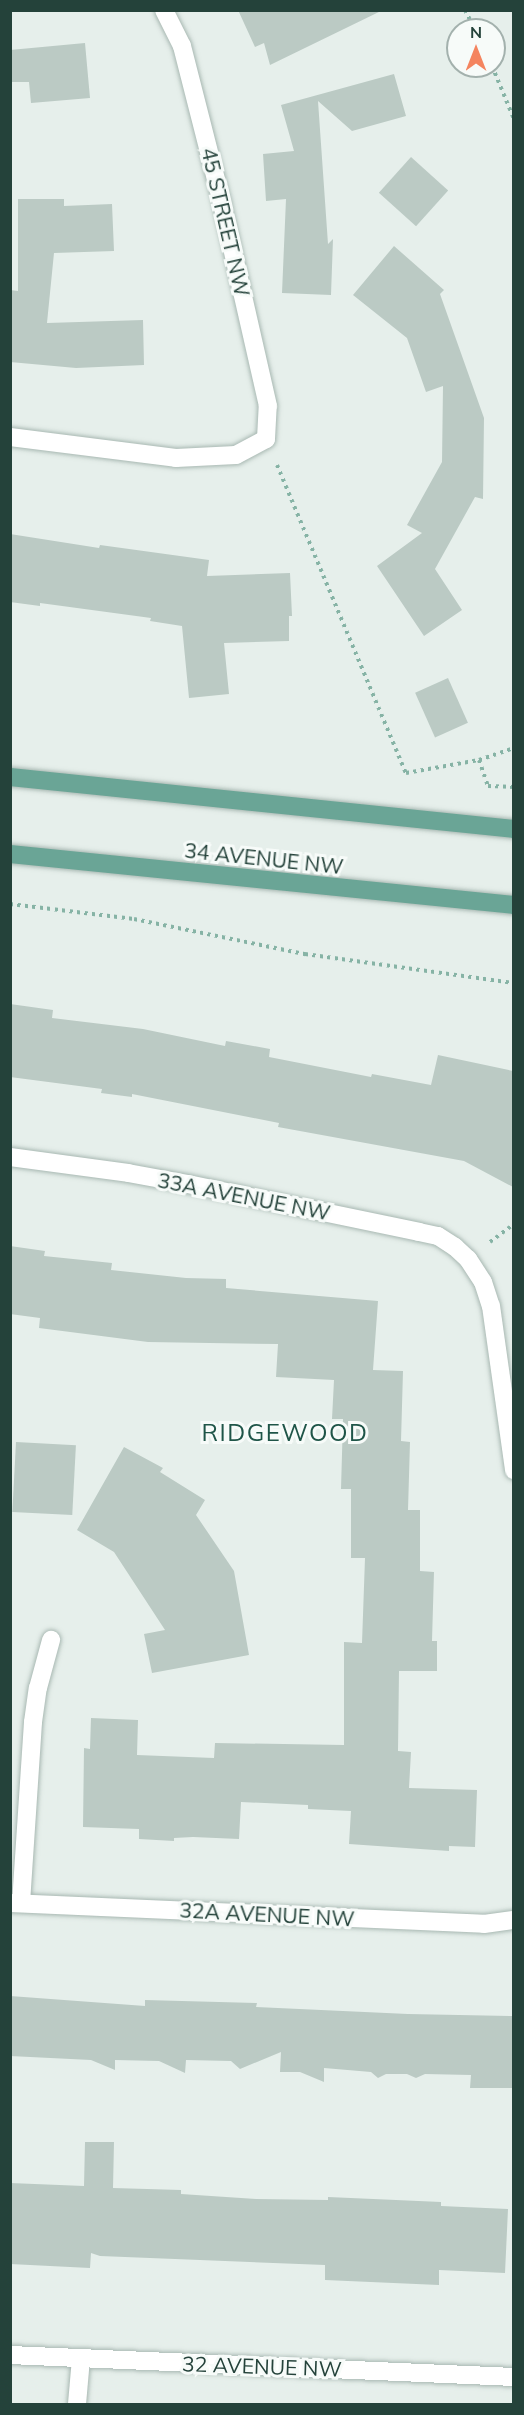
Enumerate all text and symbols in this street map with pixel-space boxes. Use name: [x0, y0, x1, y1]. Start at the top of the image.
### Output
north arrow: [446, 18, 506, 78]
text: N: [470, 22, 482, 42]
street label: 45 STREET NW: [197, 145, 255, 299]
street label: 34 AVENUE NW: [183, 837, 345, 879]
street label: 33A AVENUE NW: [156, 1167, 332, 1225]
district label: RIDGEWOOD: [201, 1419, 369, 1447]
street label: 32A AVENUE NW: [179, 1897, 355, 1931]
street label: 32 AVENUE NW: [182, 2351, 342, 2381]

